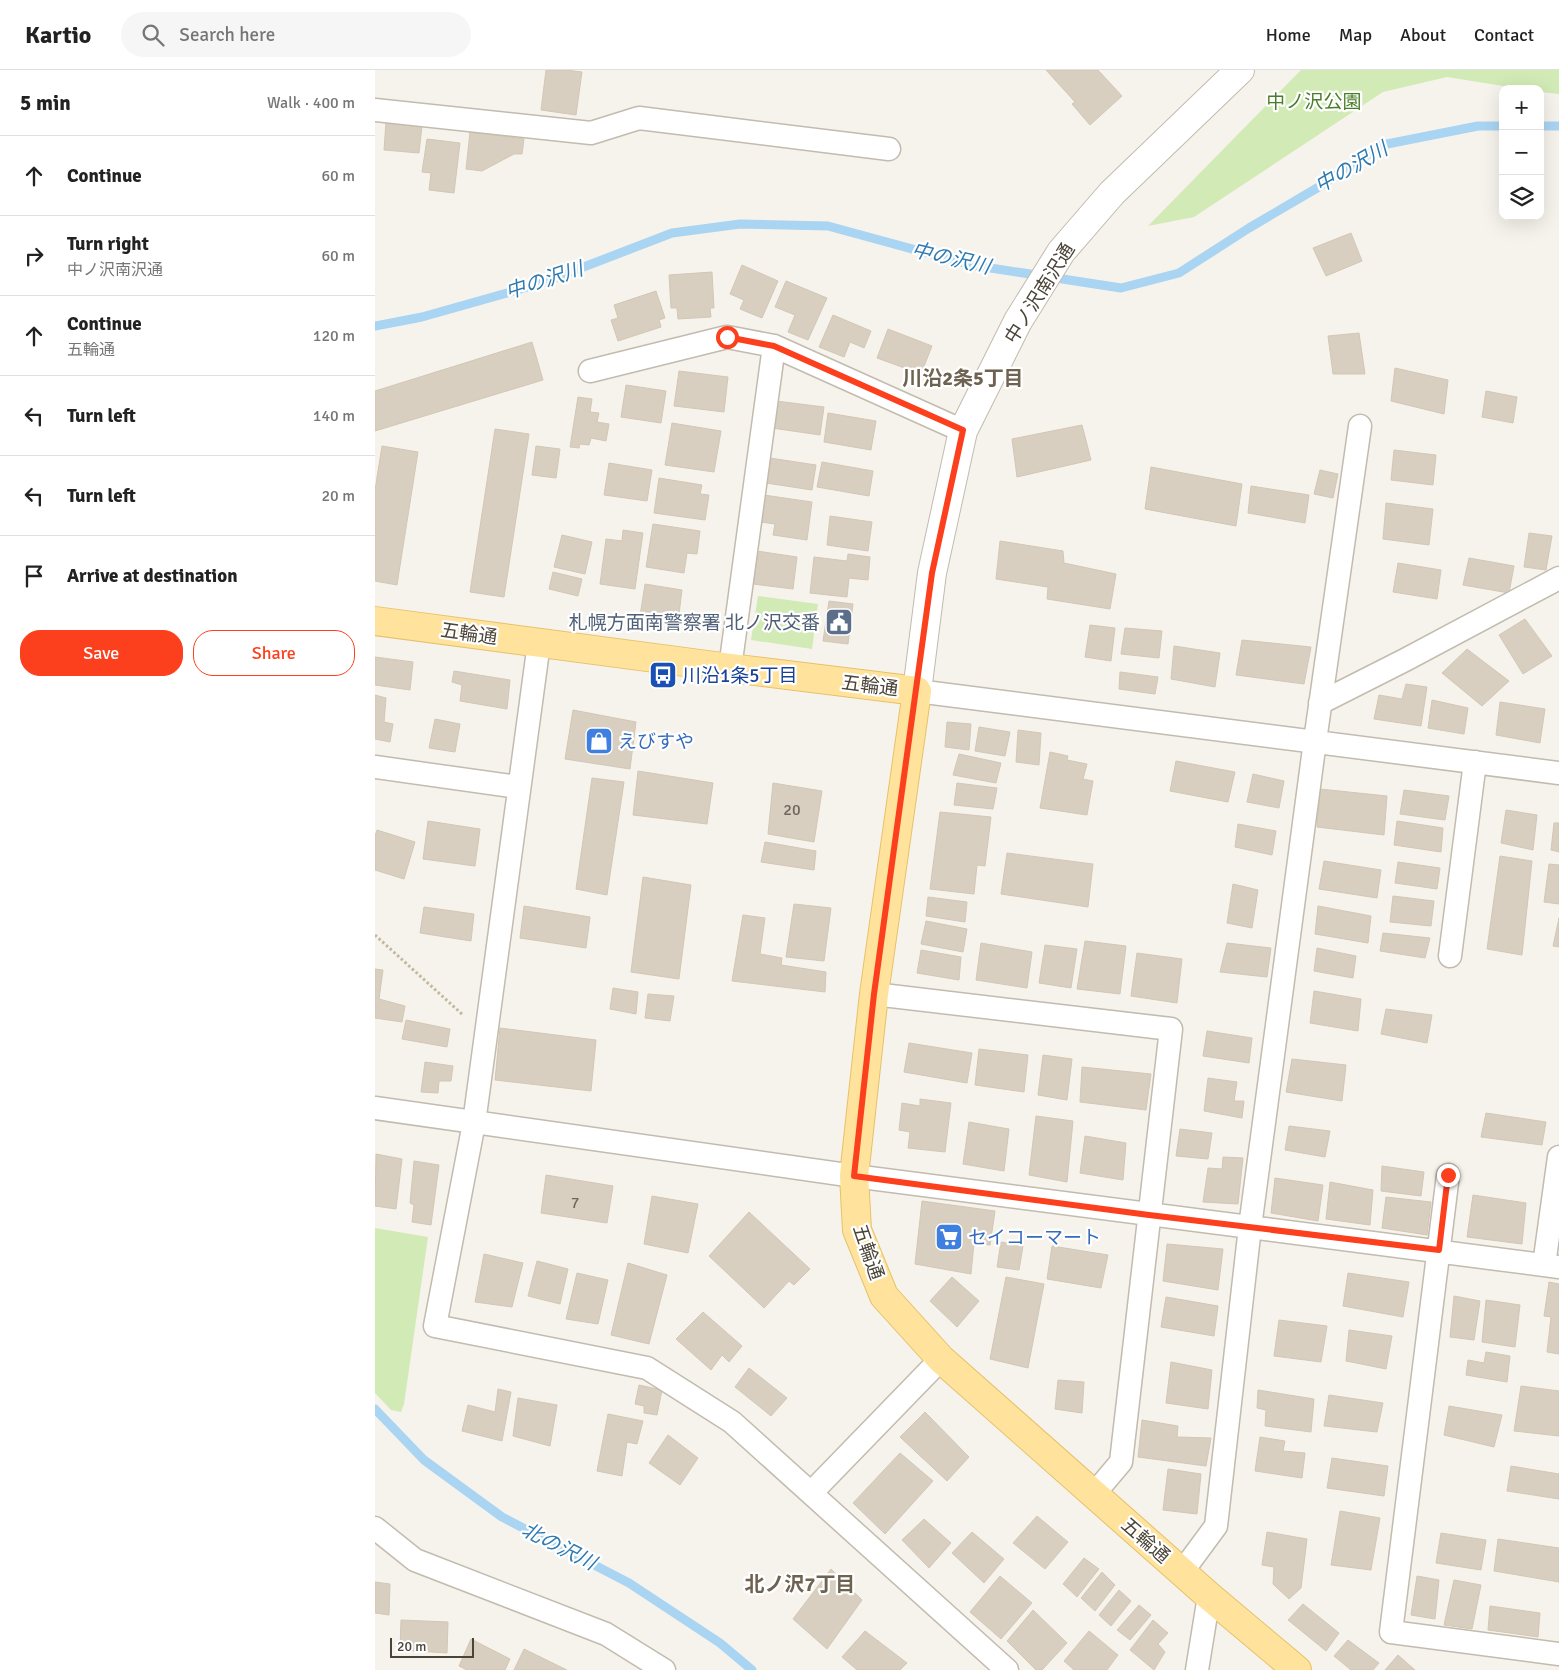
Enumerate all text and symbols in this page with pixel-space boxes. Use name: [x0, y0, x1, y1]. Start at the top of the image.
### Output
search box: [121, 12, 471, 57]
text: Kartio: [25, 20, 91, 50]
icon: search: [139, 21, 167, 49]
text: Search here: [179, 23, 275, 47]
text: Home: [1266, 24, 1311, 46]
text: Map: [1339, 24, 1372, 46]
text: About: [1400, 24, 1446, 46]
text: Contact: [1474, 24, 1534, 46]
map controls: [1499, 85, 1544, 220]
button: +: [1499, 85, 1544, 130]
text: 5 min: [20, 90, 71, 116]
park label: 中ノ沢公園: [1266, 90, 1362, 114]
text: Walk · 400 m: [267, 93, 355, 113]
button: −: [1499, 130, 1544, 175]
water label: 中の沢川: [1310, 136, 1394, 198]
icon: ahead: [20, 162, 48, 190]
text: Continue: [67, 164, 142, 188]
text: 60 m: [321, 166, 355, 186]
button: layers: [1499, 175, 1544, 220]
text: Turn right: [67, 232, 149, 256]
water label: 中の沢川: [909, 237, 995, 280]
street label: 中ノ沢南沢通: [999, 239, 1080, 348]
icon: right: [20, 242, 48, 270]
text: 60 m: [321, 246, 355, 266]
water label: 中の沢川: [502, 256, 588, 305]
text: 中ノ沢南沢通: [67, 260, 163, 280]
text: Continue: [67, 312, 142, 336]
icon: ahead: [20, 322, 48, 350]
text: 120 m: [313, 326, 355, 346]
route start: [716, 326, 739, 349]
text: 五輪通: [67, 340, 115, 360]
district label: 川沿2条5丁目: [902, 366, 1024, 391]
icon: left: [20, 402, 48, 430]
text: Turn left: [67, 404, 136, 428]
text: 140 m: [313, 406, 355, 426]
icon: left: [20, 482, 48, 510]
text: Turn left: [67, 484, 136, 508]
text: 20 m: [321, 486, 355, 506]
icon: arrive: [20, 562, 48, 590]
text: Arrive at destination: [67, 564, 238, 588]
public building icon: 札幌方面南警察署 北ノ沢交番: [824, 607, 854, 637]
place label: 札幌方面南警察署 北ノ沢交番: [569, 611, 820, 635]
street label: 五輪通: [439, 618, 499, 650]
button: Save: [20, 630, 183, 676]
button: Share: [193, 630, 355, 676]
bus stop icon: 川沿1条5丁目: [648, 660, 678, 690]
place label: 川沿1条5丁目: [682, 664, 798, 688]
street label: 五輪通: [840, 671, 900, 701]
shop icon: えびすや: [584, 726, 614, 756]
place label: えびすや: [618, 730, 694, 754]
house number: 20: [783, 800, 801, 820]
route end: [1437, 1164, 1460, 1187]
house number: 7: [571, 1193, 579, 1213]
street label: 五輪通: [847, 1221, 889, 1283]
supermarket icon: セイコーマート: [934, 1222, 964, 1252]
place label: セイコーマート: [968, 1226, 1101, 1250]
street label: 五輪通: [1116, 1513, 1175, 1569]
water label: 北の沢川: [517, 1517, 602, 1577]
district label: 北ノ沢7丁目: [745, 1572, 855, 1597]
scale bar: [390, 1635, 474, 1658]
text: 20 m: [397, 1638, 426, 1655]

